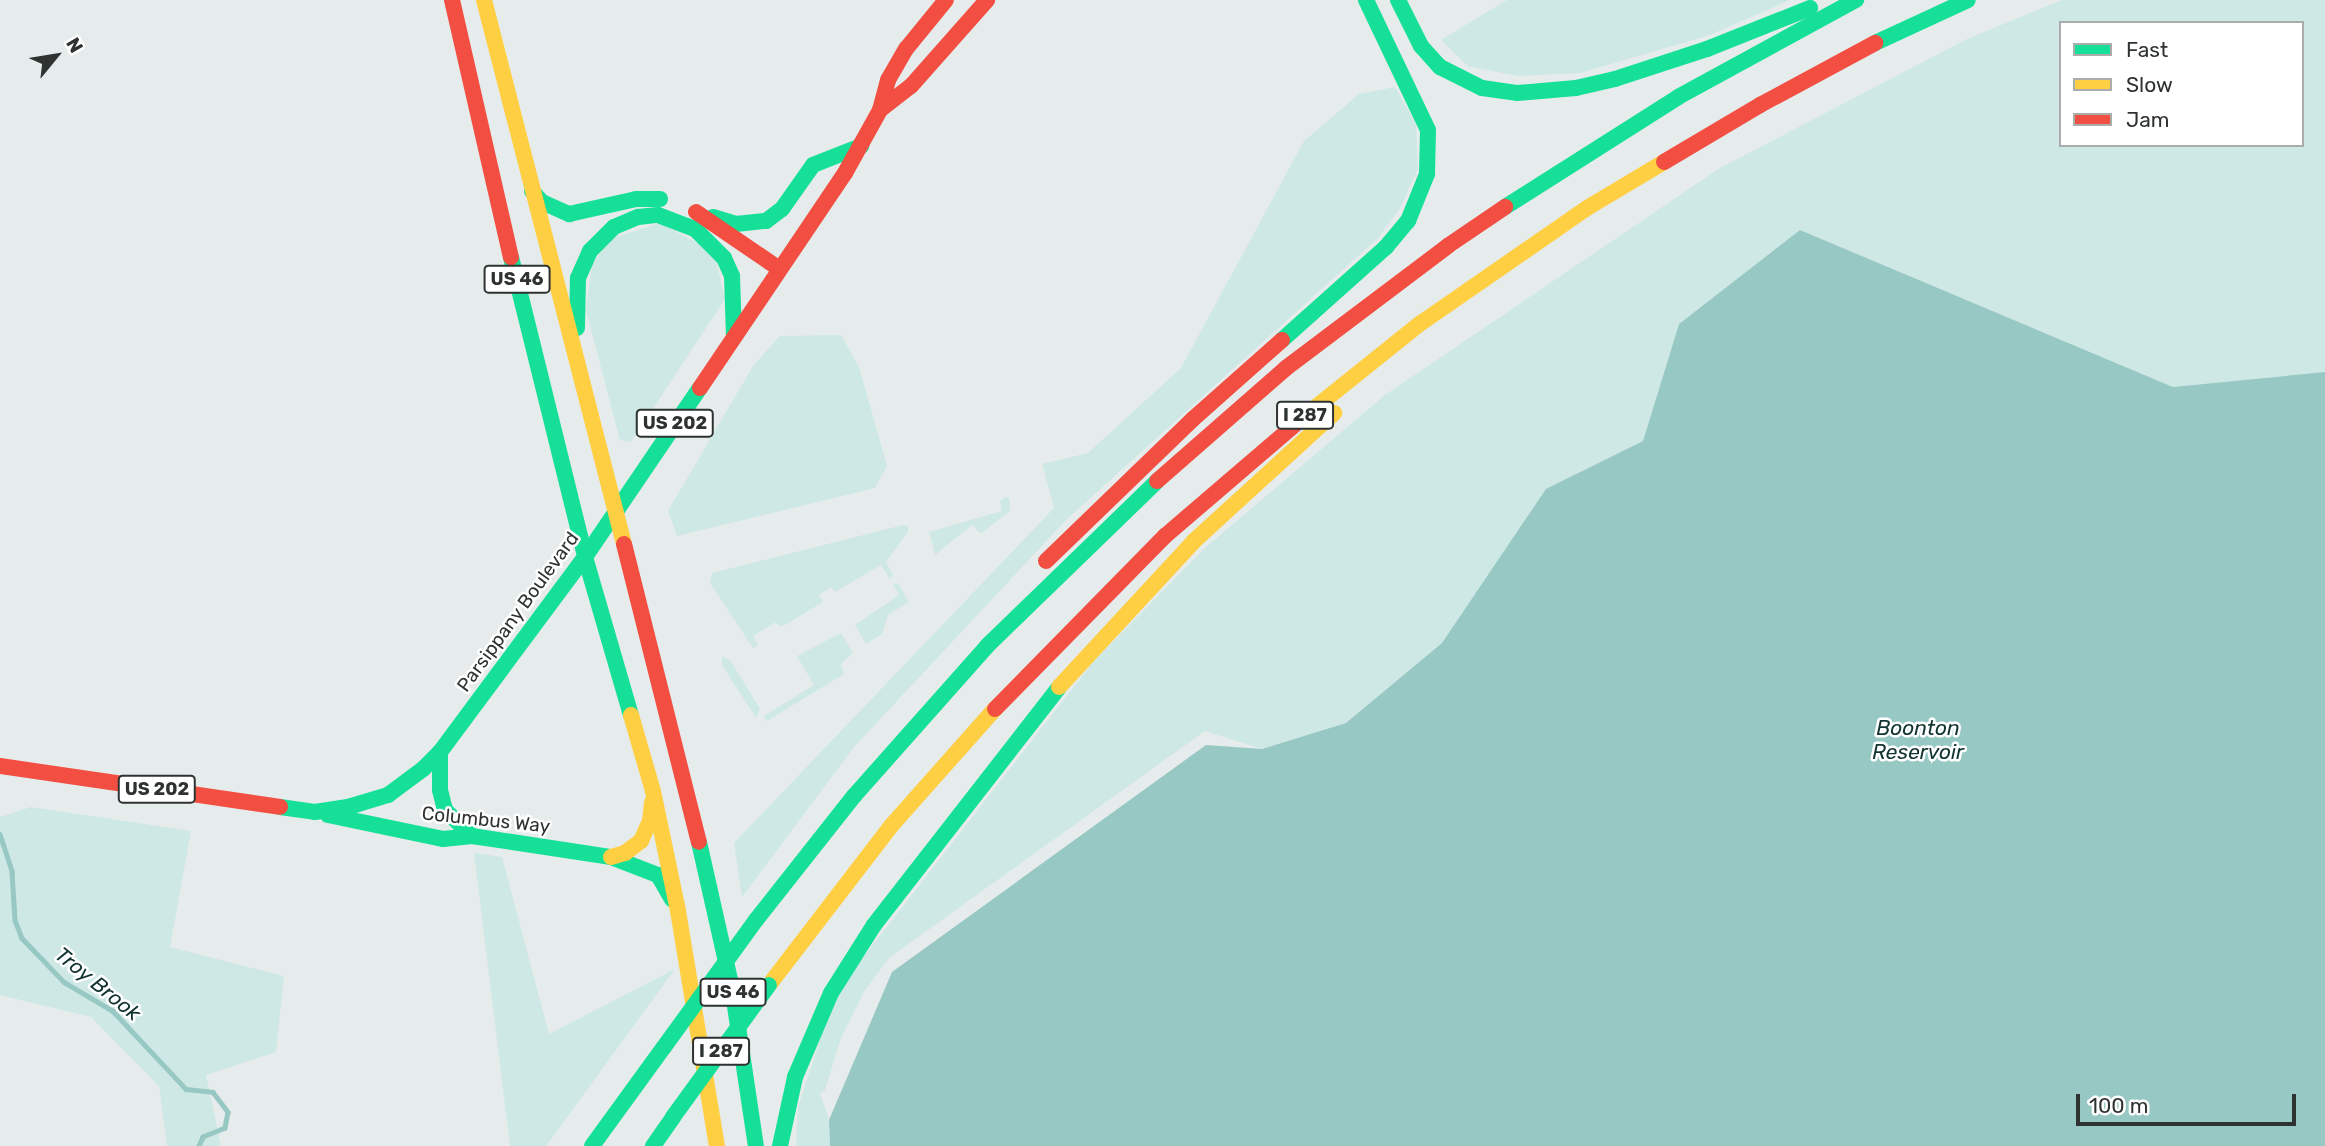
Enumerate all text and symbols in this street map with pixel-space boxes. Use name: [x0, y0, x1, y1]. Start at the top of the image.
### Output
north arrow: [21, 21, 91, 91]
legend: [2059, 21, 2304, 147]
text: N: [61, 34, 88, 57]
text: Fast: [2126, 37, 2168, 62]
text: Slow: [2126, 72, 2173, 97]
text: Jam: [2126, 107, 2170, 132]
road number: US 46: [482, 264, 552, 293]
road number: I 287: [1275, 400, 1335, 430]
road number: US 202: [635, 408, 715, 438]
street label: Parsippany Boulevard: [452, 527, 584, 697]
water label: Boonton Reservoir: [1872, 715, 1964, 765]
road number: US 202: [117, 774, 197, 804]
street label: Columbus Way: [421, 802, 551, 838]
water label: Troy Brook: [50, 942, 146, 1026]
road number: US 46: [698, 978, 768, 1007]
road number: I 287: [691, 1036, 751, 1066]
scale bar: [2080, 1080, 2300, 1124]
text: 100 m: [2089, 1093, 2148, 1118]

